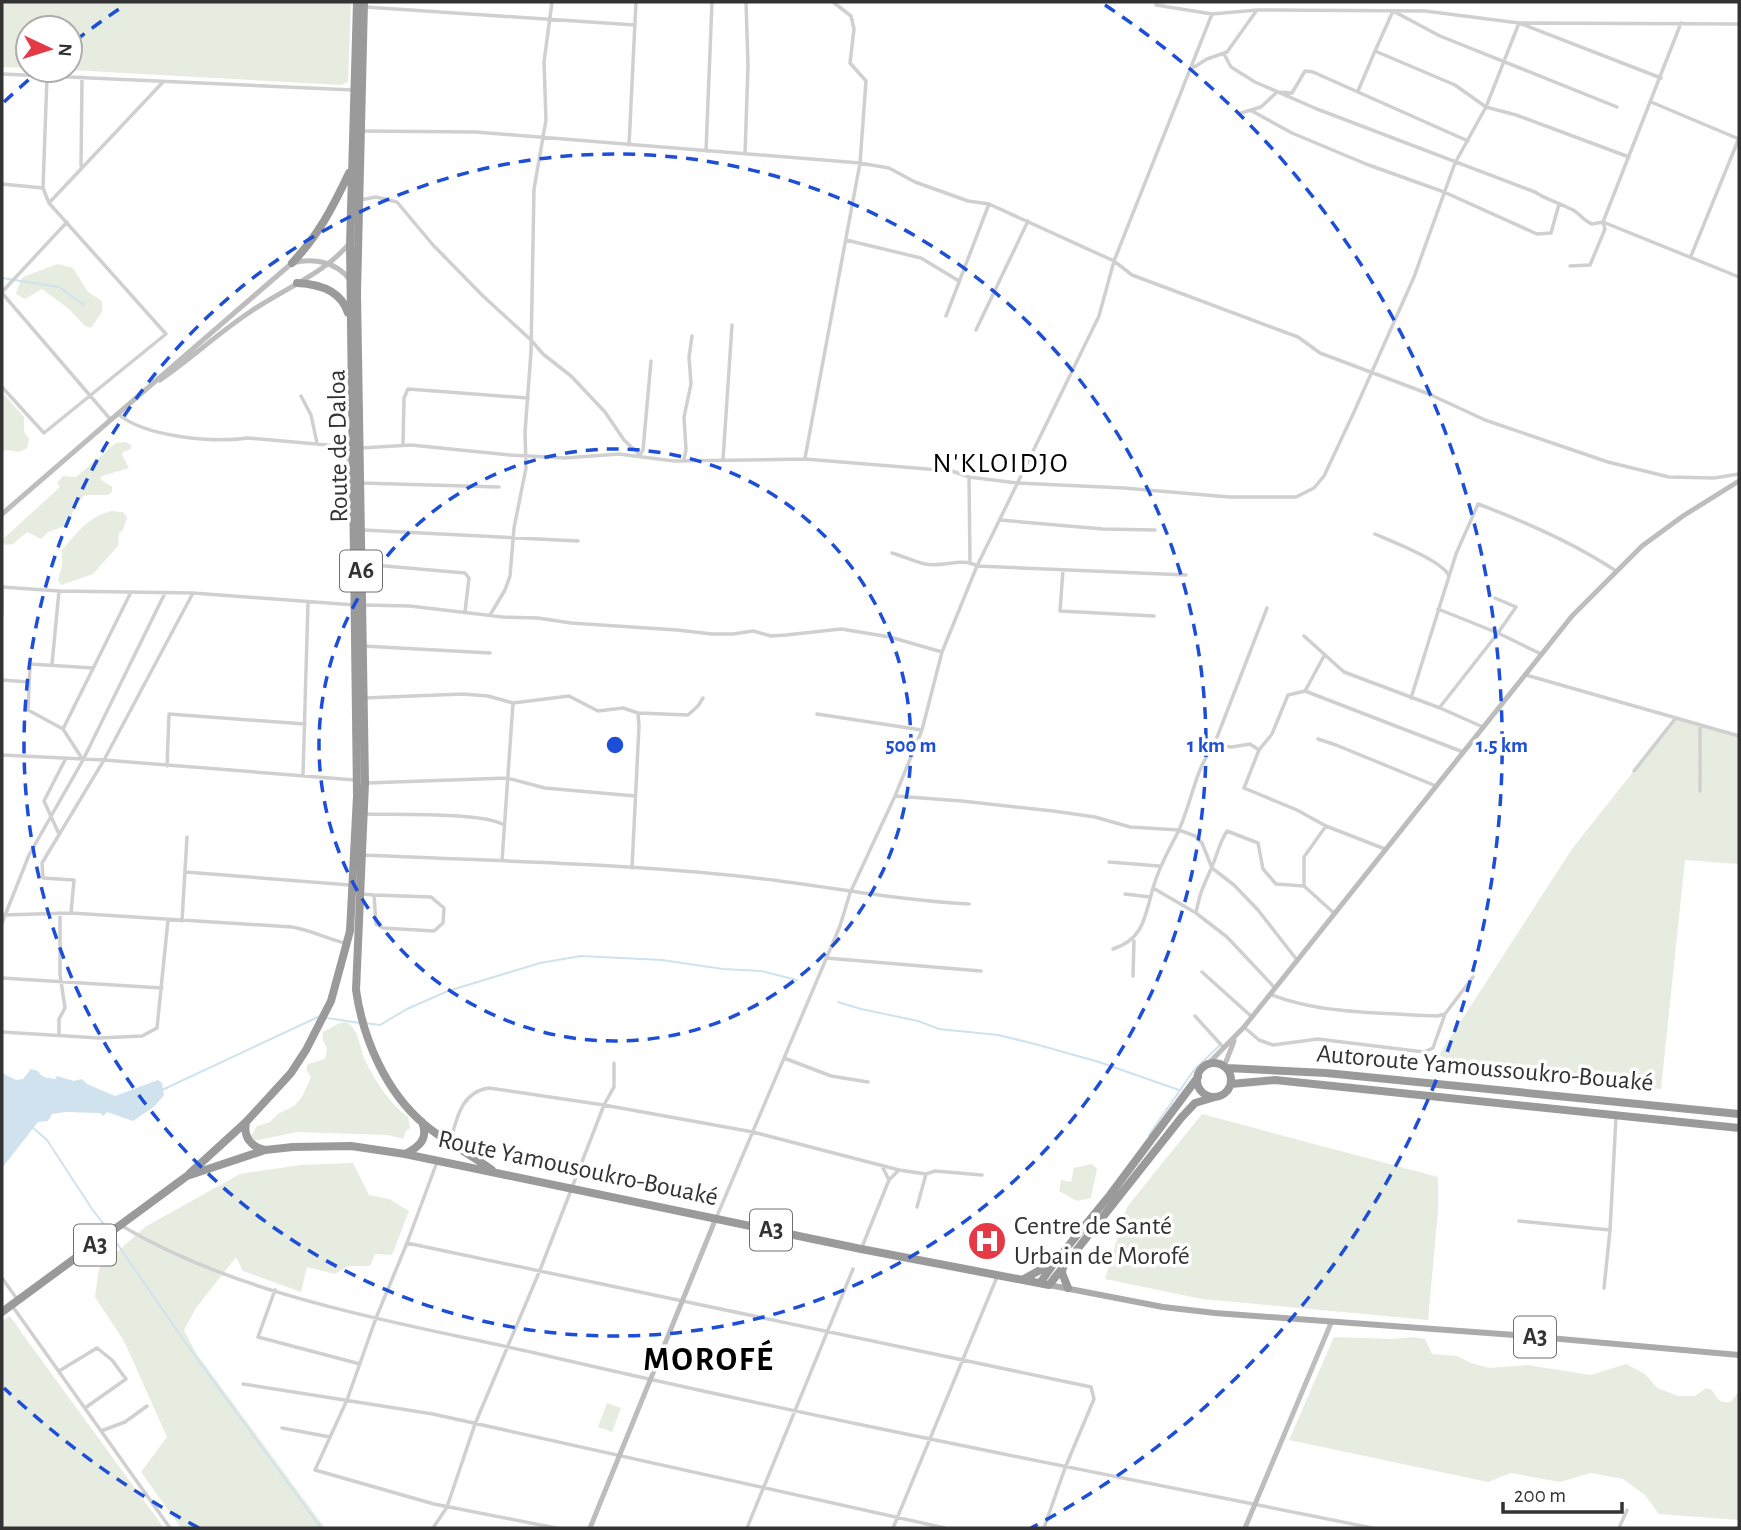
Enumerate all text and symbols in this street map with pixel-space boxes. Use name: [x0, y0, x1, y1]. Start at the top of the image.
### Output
north arrow: [14, 14, 84, 84]
text: N: [55, 43, 74, 57]
street label: Route de Daloa: [324, 369, 352, 523]
district label: N'KLOIDJO: [932, 450, 1070, 478]
road number: A6: [340, 550, 382, 592]
centre of rings: [603, 733, 627, 757]
text: 500 m: [885, 735, 937, 756]
text: 1 km: [1187, 735, 1225, 756]
text: 1.5 km: [1476, 735, 1528, 756]
street label: Autoroute Yamoussoukro-Bouaké: [1315, 1040, 1655, 1096]
street label: Route Yamousoukro-Bouaké: [436, 1126, 720, 1210]
road number: A3: [750, 1210, 792, 1250]
place label: Centre de Santé Urbain de Morofé: [1014, 1213, 1190, 1269]
hospital icon: Centre de Santé Urbain de Morofé: [966, 1220, 1008, 1262]
road number: A3: [74, 1224, 116, 1266]
road number: A3: [1514, 1316, 1556, 1358]
district label: MOROFÉ: [643, 1339, 775, 1377]
scale bar: [1503, 1470, 1622, 1514]
text: 200 m: [1514, 1485, 1566, 1506]

